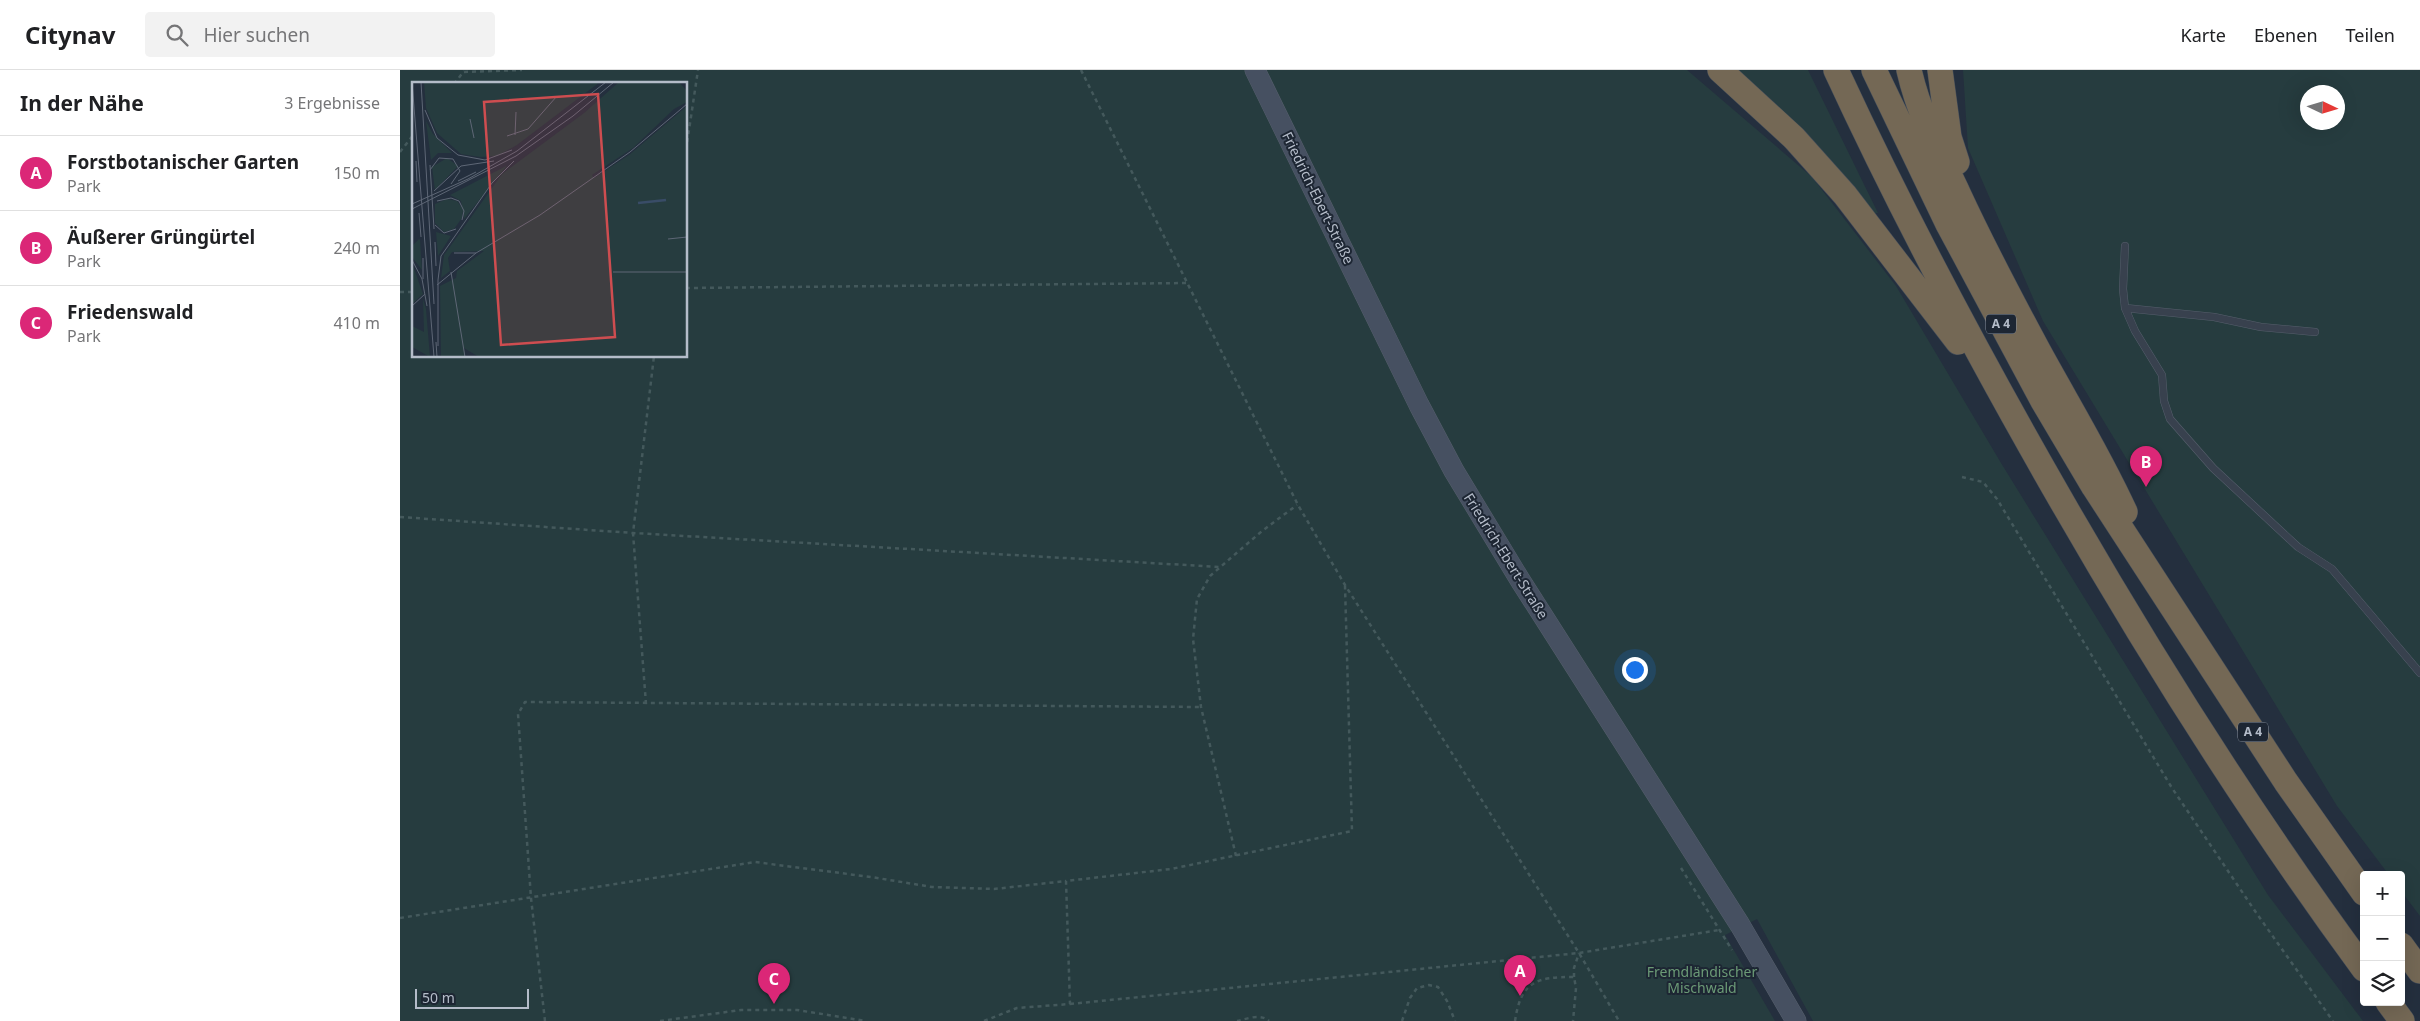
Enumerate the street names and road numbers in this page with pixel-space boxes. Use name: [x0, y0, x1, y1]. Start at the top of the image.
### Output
street label: Friedrich-Ebert-Straße: [1278, 128, 1359, 267]
road number: A 4: [1986, 314, 2016, 334]
street label: Friedrich-Ebert-Straße: [1460, 489, 1553, 622]
road number: A 4: [2238, 722, 2268, 742]

